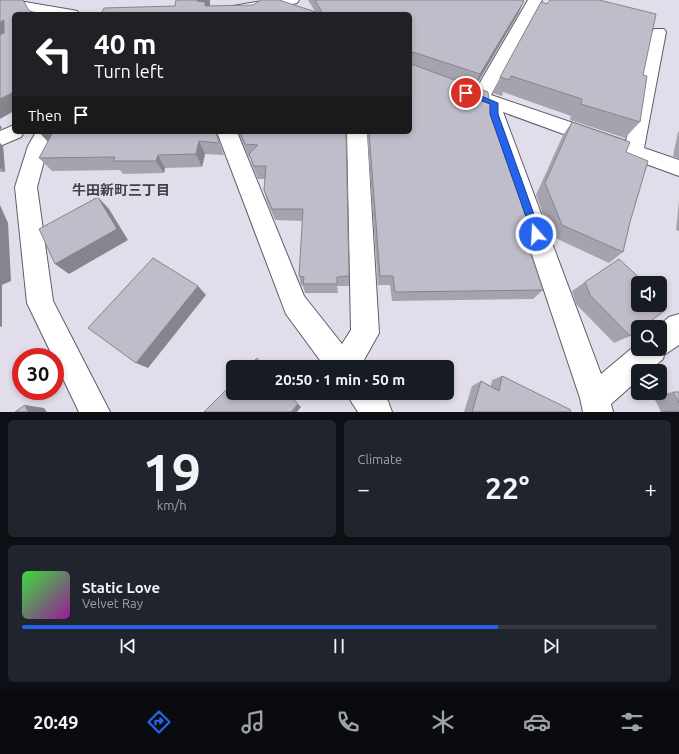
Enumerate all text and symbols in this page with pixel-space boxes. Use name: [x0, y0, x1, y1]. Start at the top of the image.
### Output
icon: left: [28, 28, 80, 80]
text: 40 m: [94, 28, 156, 59]
text: Turn left: [94, 61, 164, 81]
pin: [449, 76, 483, 110]
icon: arrive: [455, 82, 477, 104]
icon: arrive: [70, 104, 92, 126]
text: Then: [28, 107, 62, 124]
district label: 牛田新町三丁目: [72, 182, 170, 198]
position arrow: [515, 213, 557, 255]
map controls: [631, 276, 667, 400]
button: sound: [631, 276, 667, 312]
button: search: [631, 320, 667, 356]
speed limit sign: 30: [12, 348, 64, 400]
button: layers: [631, 364, 667, 400]
text: 20:50 · 1 min · 50 m: [275, 371, 405, 388]
text: 19: [142, 443, 201, 501]
text: Climate: [358, 452, 402, 466]
text: 22°: [485, 471, 529, 505]
text: −: [358, 476, 370, 501]
text: +: [645, 476, 657, 501]
text: km/h: [157, 498, 187, 512]
text: Static Love: [82, 579, 160, 596]
text: Velvet Ray: [82, 596, 143, 610]
icon: previous: [117, 635, 139, 657]
icon: pause: [328, 635, 350, 657]
icon: next: [540, 635, 562, 657]
icon: directions: [145, 708, 173, 736]
icon: music: [239, 708, 267, 736]
icon: phone: [334, 708, 362, 736]
icon: climate: [429, 708, 457, 736]
icon: car: [523, 708, 551, 736]
icon: filters: [618, 708, 646, 736]
text: 20:49: [33, 712, 78, 732]

